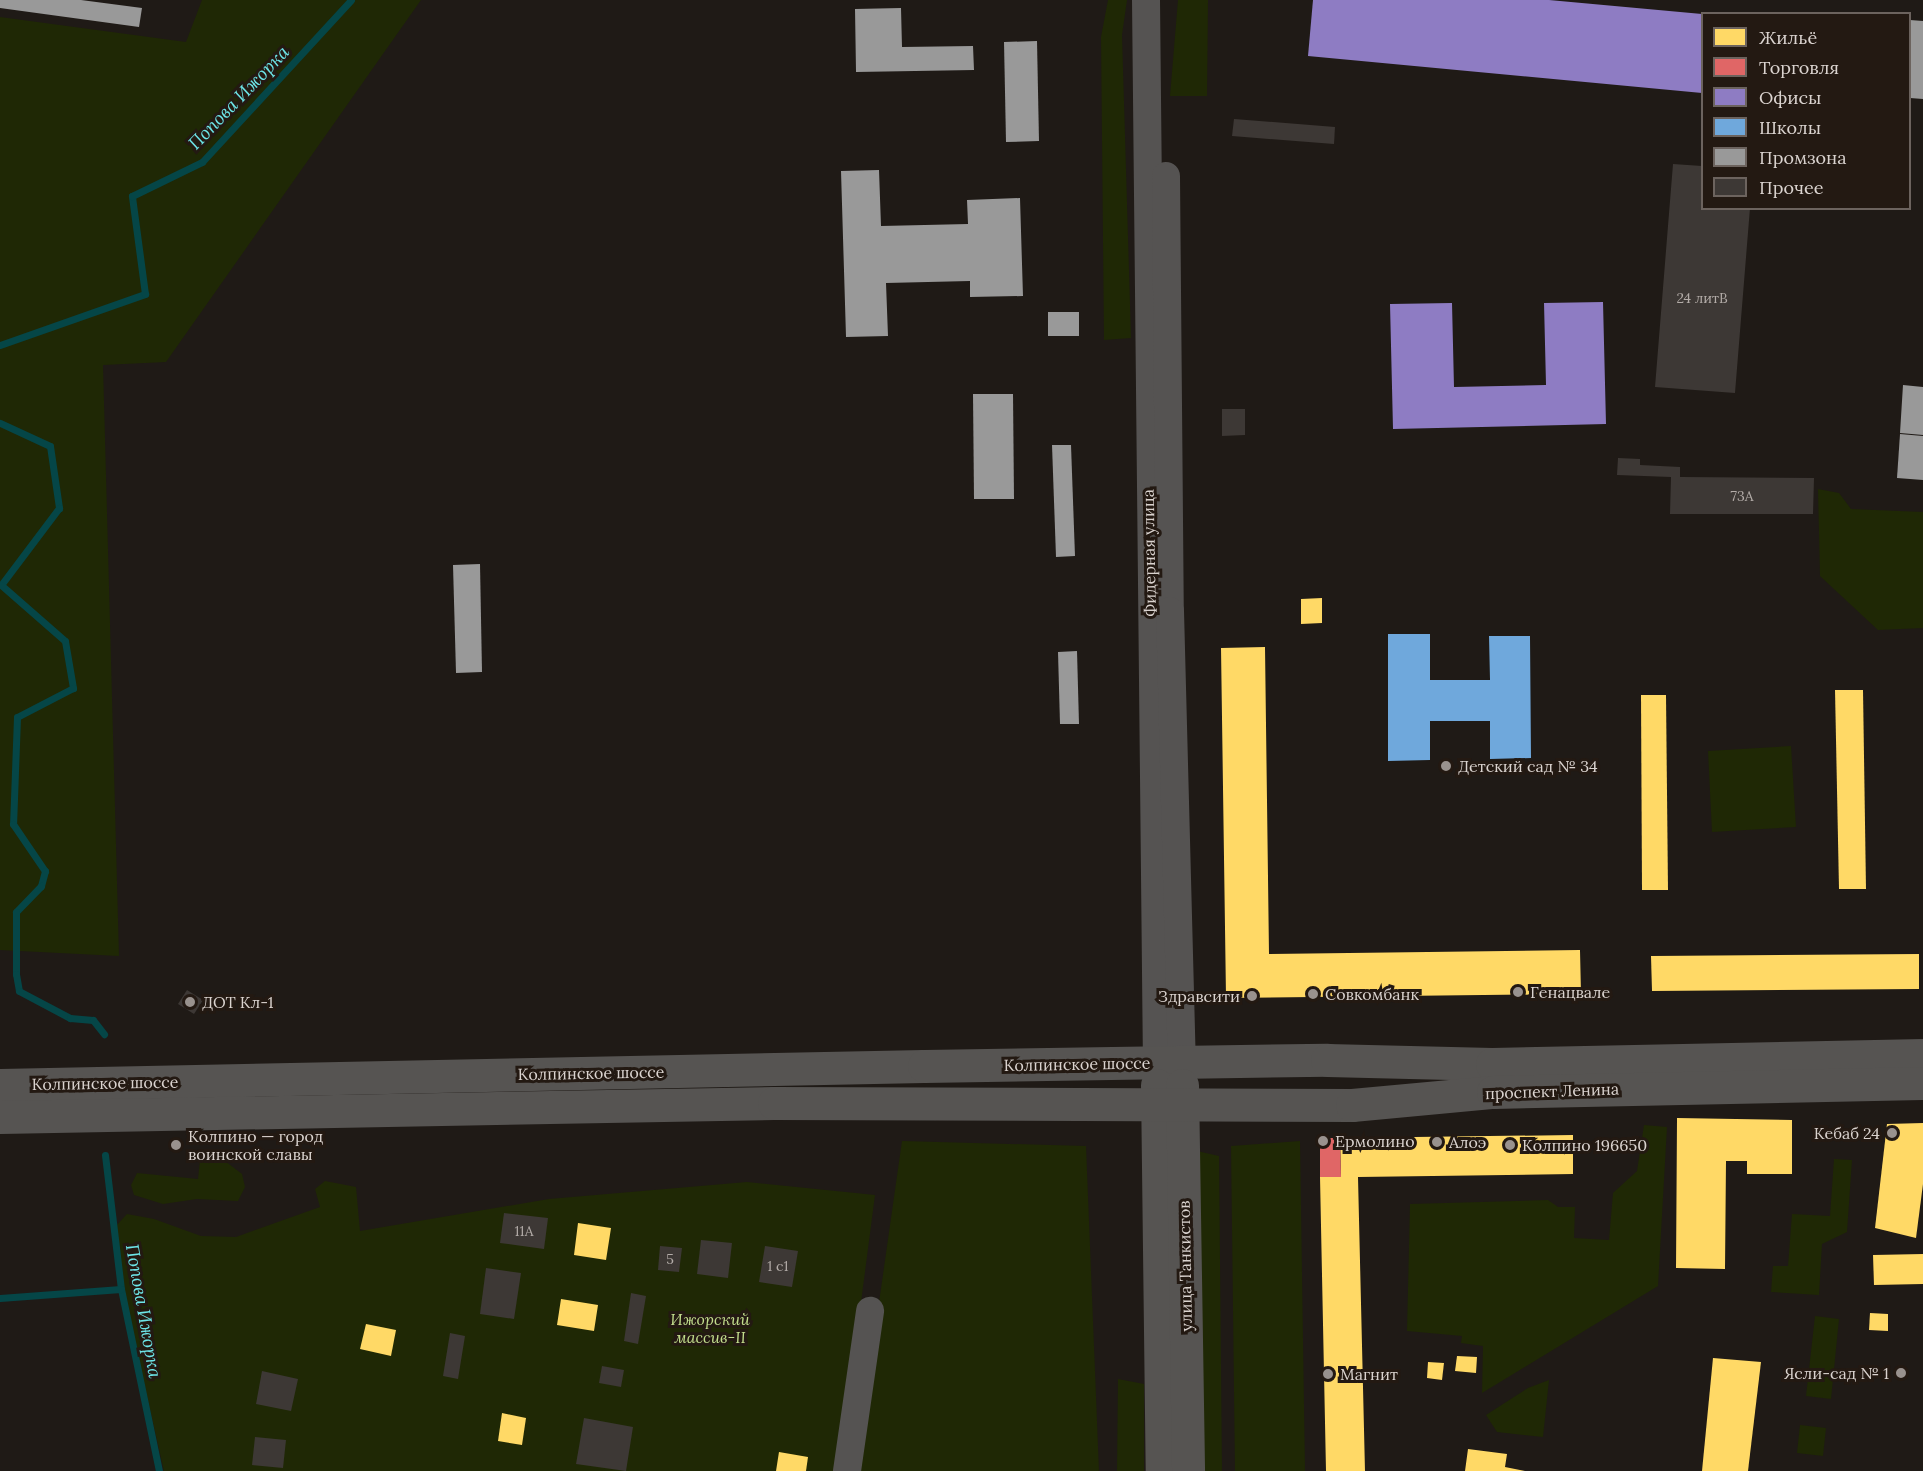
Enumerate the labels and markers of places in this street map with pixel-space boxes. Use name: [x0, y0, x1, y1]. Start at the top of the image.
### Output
place label: Детский сад № 34: [1458, 756, 1598, 776]
marker: Детский сад № 34: [1439, 759, 1453, 773]
place label: Генацвале: [1530, 982, 1610, 1002]
place label: Совкомбанк: [1325, 984, 1419, 1004]
marker: Генацвале: [1511, 985, 1525, 999]
place label: Здравсити: [1158, 986, 1240, 1006]
marker: Совкомбанк: [1306, 987, 1320, 1001]
marker: Здравсити: [1245, 989, 1259, 1003]
place label: ДОТ Кл-1: [202, 992, 273, 1012]
marker: ДОТ Кл-1: [183, 995, 197, 1009]
place label: Кебаб 24: [1814, 1123, 1880, 1143]
place label: Колпино — город воинской славы: [188, 1126, 323, 1164]
marker: Кебаб 24: [1885, 1126, 1899, 1140]
place label: Ермолино: [1335, 1131, 1414, 1151]
place label: Алоэ: [1449, 1132, 1486, 1152]
marker: Ермолино: [1316, 1134, 1330, 1148]
marker: Алоэ: [1430, 1135, 1444, 1149]
place label: Колпино 196650: [1522, 1135, 1647, 1155]
marker: Колпино — город воинской славы: [169, 1138, 183, 1152]
marker: Колпино 196650: [1503, 1138, 1517, 1152]
place label: Ясли-сад № 1: [1784, 1363, 1889, 1383]
place label: Магнит: [1340, 1364, 1398, 1384]
marker: Ясли-сад № 1: [1894, 1366, 1908, 1380]
marker: Магнит: [1321, 1367, 1335, 1381]

